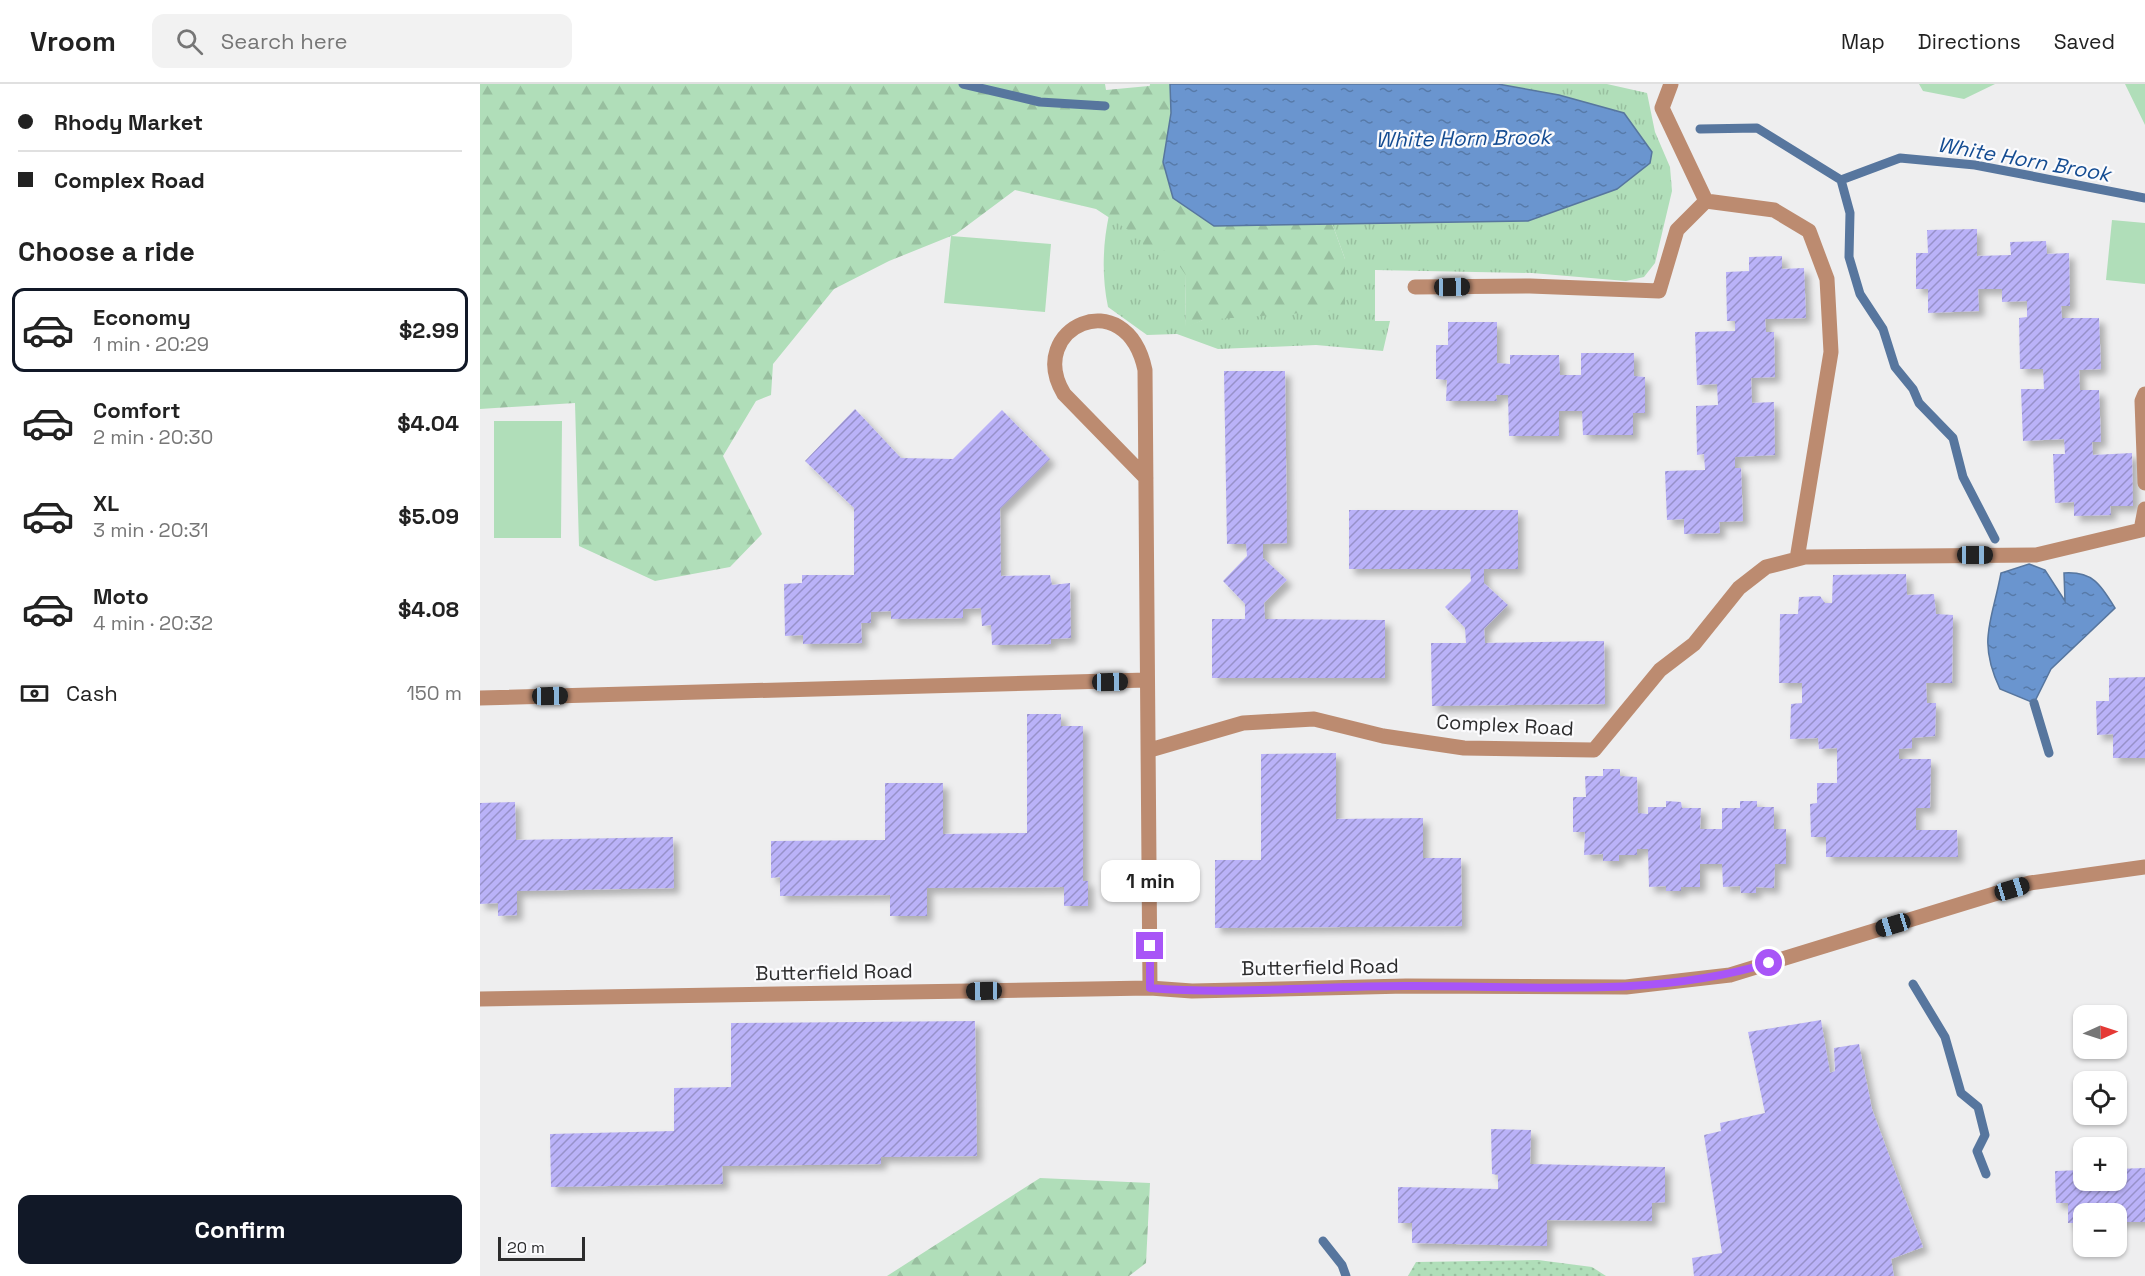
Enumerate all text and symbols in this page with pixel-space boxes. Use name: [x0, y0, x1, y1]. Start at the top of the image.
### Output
search box: [152, 14, 572, 68]
text: Vroom: [30, 23, 116, 59]
icon: search: [173, 25, 206, 58]
text: Search here: [221, 27, 348, 55]
text: Map: [1841, 28, 1885, 55]
text: Directions: [1918, 28, 2021, 55]
text: Saved: [2054, 28, 2115, 55]
text: Rhody Market: [54, 108, 203, 136]
water label: White Horn Brook: [1375, 123, 1553, 153]
water label: White Horn Brook: [1935, 131, 2115, 188]
text: Complex Road: [54, 166, 205, 194]
text: Choose a ride: [18, 234, 195, 269]
car: [1434, 278, 1470, 296]
icon: car: [21, 303, 75, 357]
text: Economy: [93, 303, 191, 331]
text: $2.99: [399, 316, 459, 344]
text: 1 min · 20:29: [93, 331, 209, 357]
icon: car: [21, 396, 75, 450]
text: Comfort: [93, 396, 181, 424]
text: $4.04: [397, 409, 459, 437]
text: 2 min · 20:30: [93, 424, 213, 450]
icon: car: [21, 489, 75, 543]
text: XL: [93, 489, 119, 517]
text: $5.09: [398, 502, 459, 530]
text: 3 min · 20:31: [93, 517, 209, 543]
car: [1957, 546, 1993, 564]
icon: car: [21, 582, 75, 636]
text: Moto: [93, 582, 149, 610]
text: $4.08: [398, 595, 459, 623]
text: 4 min · 20:32: [93, 610, 213, 636]
car: [1092, 673, 1128, 691]
icon: cash: [18, 677, 51, 710]
text: Cash: [66, 679, 118, 707]
text: 150 m: [407, 680, 462, 706]
car: [532, 687, 568, 705]
street label: Complex Road: [1436, 708, 1574, 742]
callout: 1 min: [1100, 859, 1200, 901]
text: 1 min: [1126, 868, 1175, 894]
car: [1992, 875, 2032, 903]
car: [1873, 911, 1913, 939]
route end: [1136, 932, 1163, 959]
route start: [1755, 949, 1782, 976]
street label: Butterfield Road: [1241, 953, 1399, 981]
street label: Butterfield Road: [755, 958, 913, 986]
car: [966, 982, 1002, 1000]
north arrow: [2073, 1005, 2127, 1059]
map controls: [2073, 1005, 2127, 1257]
button: locate: [2073, 1071, 2127, 1125]
button: +: [2073, 1137, 2127, 1191]
button: Confirm: [18, 1195, 462, 1264]
button: −: [2073, 1203, 2127, 1257]
scale bar: [498, 1234, 585, 1262]
text: 20 m: [507, 1237, 545, 1258]

